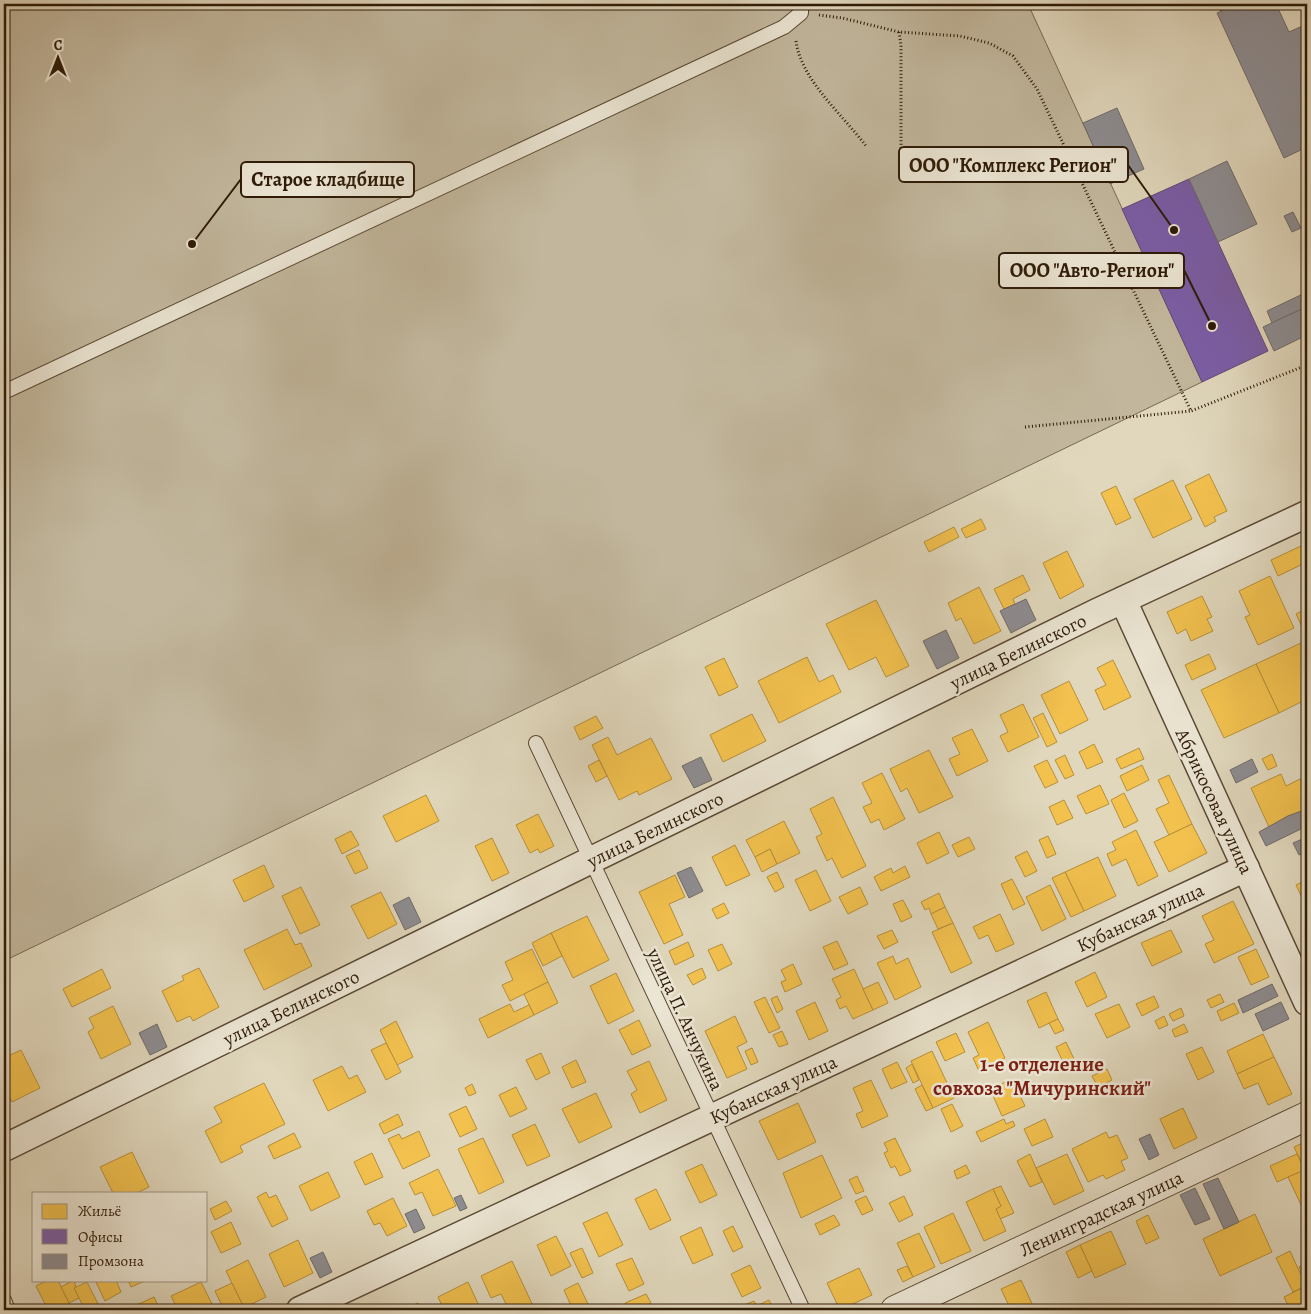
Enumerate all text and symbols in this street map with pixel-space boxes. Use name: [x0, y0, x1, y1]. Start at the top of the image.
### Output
north arrow: [32, 32, 82, 82]
text: С: [54, 36, 63, 55]
callout: ООО "Комплекс Регион": [899, 147, 1128, 182]
text: ООО "Комплекс Регион": [909, 152, 1117, 179]
callout: Старое кладбище: [241, 162, 414, 197]
text: Старое кладбище: [251, 166, 405, 193]
callout: ООО "Авто-Регион": [999, 253, 1184, 288]
text: ООО "Авто-Регион": [1010, 257, 1174, 284]
street label: улица Белинского: [945, 608, 1091, 697]
street label: Абрикосовая улица: [1169, 723, 1259, 879]
street label: улица Белинского: [582, 786, 728, 875]
street label: Кубанская улица: [1072, 877, 1209, 959]
street label: улица П. Анчукина: [640, 943, 730, 1095]
street label: улица Белинского: [218, 964, 364, 1053]
street label: Кубанская улица: [705, 1049, 842, 1131]
district label: 1-е отделение совхоза "Мичуринский": [933, 1050, 1151, 1102]
street label: Ленинградская улица: [1015, 1164, 1188, 1263]
legend: [32, 1192, 208, 1282]
text: Жильё: [78, 1201, 121, 1221]
text: Офисы: [78, 1227, 123, 1247]
text: Промзона: [78, 1251, 144, 1271]

